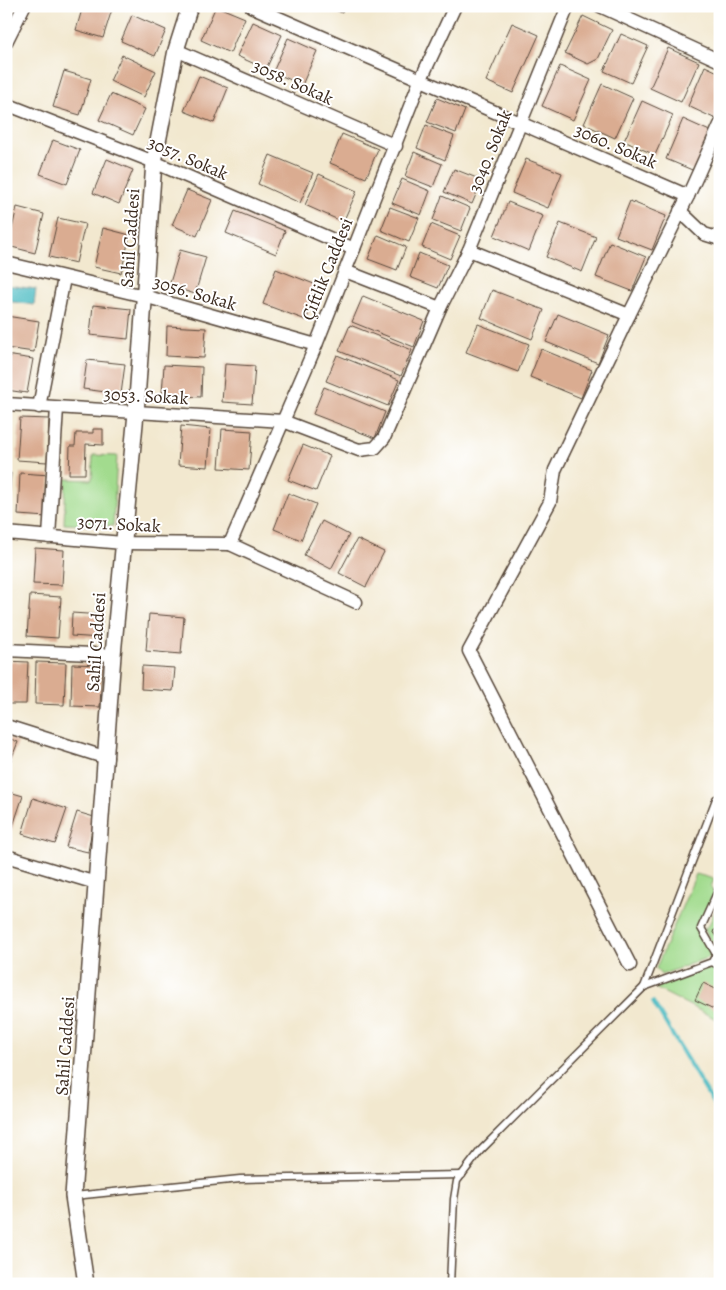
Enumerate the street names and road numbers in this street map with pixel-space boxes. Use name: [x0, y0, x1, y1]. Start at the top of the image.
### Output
street label: 3058. Sokak: [249, 53, 337, 111]
street label: 3040. Sokak: [462, 106, 518, 196]
street label: 3060. Sokak: [571, 118, 661, 174]
street label: 3057. Sokak: [144, 130, 232, 186]
street label: Sahil Caddesi: [115, 187, 145, 289]
street label: Çiftlik Caddesi: [295, 214, 359, 324]
street label: 3056. Sokak: [150, 270, 240, 316]
street label: 3053. Sokak: [103, 382, 189, 410]
street label: 3071. Sokak: [77, 510, 161, 538]
street label: Sahil Caddesi: [81, 591, 111, 693]
street label: Sahil Caddesi: [50, 995, 80, 1097]

